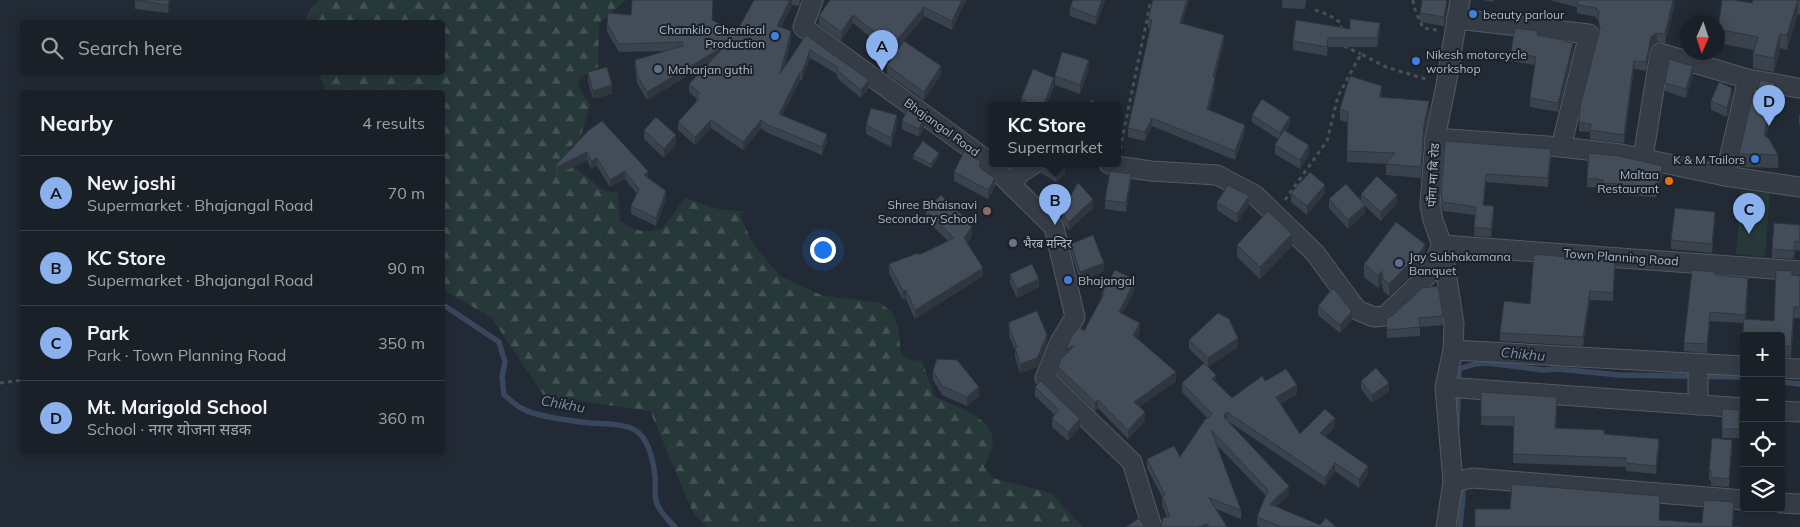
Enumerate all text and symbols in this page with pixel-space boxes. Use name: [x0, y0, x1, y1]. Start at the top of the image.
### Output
place label: beauty parlour: [1483, 7, 1565, 22]
marker: beauty parlour: [1467, 8, 1479, 20]
north arrow: [1680, 15, 1725, 60]
search box: [20, 20, 445, 75]
place label: Chamkilo Chemical Production: [659, 22, 765, 51]
marker: Chamkilo Chemical Production: [769, 30, 781, 42]
pin: A: [866, 30, 898, 71]
icon: search: [38, 34, 66, 62]
text: Search here: [78, 36, 182, 60]
place label: Nikesh motorcycle workshop: [1426, 47, 1527, 76]
marker: Nikesh motorcycle workshop: [1410, 55, 1422, 67]
place label: Maharjan guthi: [668, 62, 753, 77]
marker: Maharjan guthi: [652, 63, 664, 75]
pin: D: [1753, 85, 1785, 126]
street label: Bhajangal Road: [901, 95, 983, 159]
popup: [989, 102, 1121, 167]
text: Nearby: [40, 110, 113, 136]
text: 4 results: [362, 113, 425, 133]
text: KC Store: [1007, 113, 1086, 137]
text: Supermarket: [1007, 137, 1103, 157]
street label: पाँगा मा बि रोड: [1424, 142, 1442, 207]
place label: K & M Tailors: [1673, 152, 1745, 167]
marker: K & M Tailors: [1749, 153, 1761, 165]
place label: Maltaa Restaurant: [1597, 167, 1659, 196]
text: New joshi: [87, 171, 176, 195]
marker: Maltaa Restaurant: [1663, 175, 1675, 187]
text: A: [50, 183, 62, 203]
text: 70 m: [388, 183, 425, 203]
pin: B: [1039, 184, 1071, 225]
pin: C: [1733, 193, 1765, 234]
text: Supermarket · Bhajangal Road: [87, 195, 313, 215]
place label: Shree Bhaisnavi Secondary School: [878, 197, 977, 226]
marker: Shree Bhaisnavi Secondary School: [981, 205, 993, 217]
place label: भैरब मन्दिर: [1023, 236, 1073, 251]
your location: [810, 237, 836, 263]
marker: भैरब मन्दिर: [1007, 237, 1019, 249]
street label: Town Planning Road: [1563, 245, 1679, 269]
text: KC Store: [87, 246, 166, 270]
place label: Jay Subhakamana Banquet: [1409, 249, 1511, 278]
marker: Jay Subhakamana Banquet: [1393, 257, 1405, 269]
text: B: [50, 258, 62, 278]
text: 90 m: [388, 258, 425, 278]
text: Supermarket · Bhajangal Road: [87, 270, 313, 290]
place label: Bhajangal: [1078, 273, 1135, 288]
marker: Bhajangal: [1062, 274, 1074, 286]
text: Park: [87, 321, 129, 345]
map controls: [1740, 332, 1785, 512]
button: +: [1740, 332, 1785, 377]
text: C: [51, 333, 61, 353]
text: 350 m: [378, 333, 425, 353]
water label: Chikhu: [1500, 343, 1546, 365]
text: Park · Town Planning Road: [87, 345, 286, 365]
button: −: [1740, 377, 1785, 422]
water label: Chikhu: [539, 391, 587, 417]
text: Mt. Marigold School: [87, 395, 267, 419]
text: D: [50, 408, 62, 428]
text: 360 m: [378, 408, 425, 428]
text: School · नगर योजना सडक: [87, 419, 251, 439]
button: locate: [1740, 422, 1785, 467]
button: layers: [1740, 467, 1785, 512]

